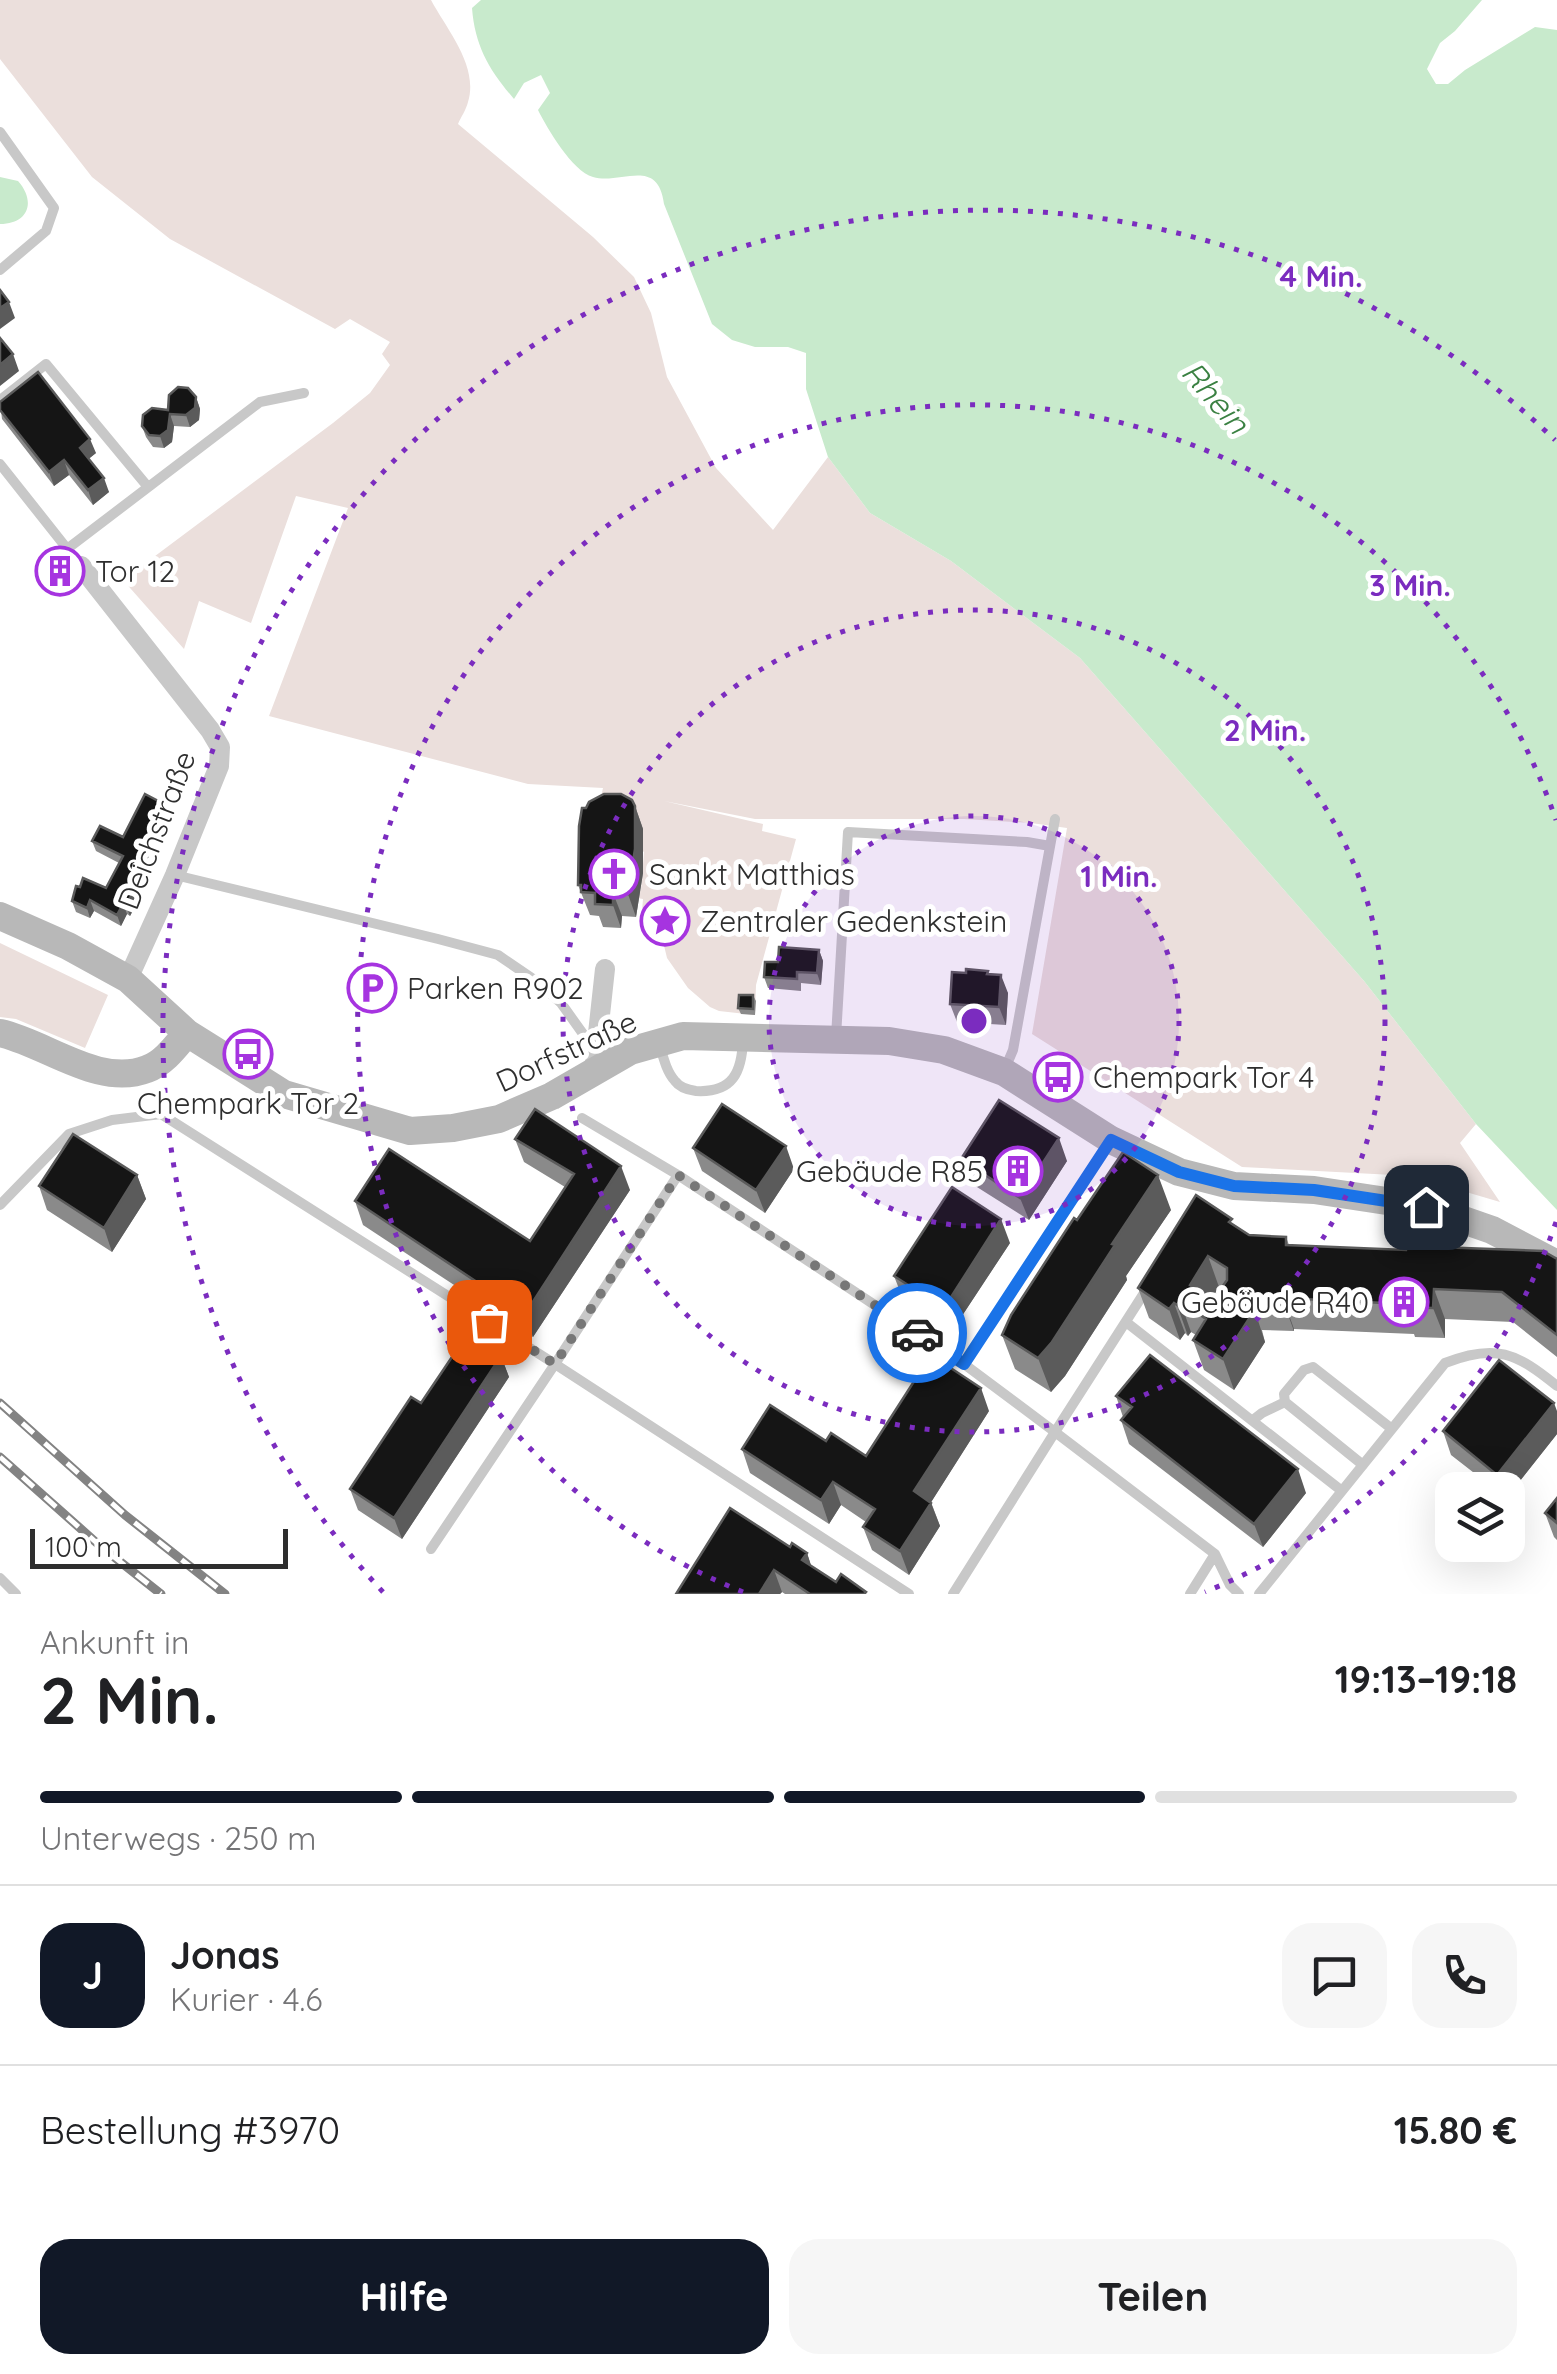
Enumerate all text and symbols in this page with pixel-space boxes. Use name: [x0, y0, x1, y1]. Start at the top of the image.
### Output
text: 4 Min.: [1279, 257, 1363, 295]
water label: Rhein: [1174, 353, 1259, 443]
building icon: Tor 12: [34, 545, 86, 597]
place label: Tor 12: [95, 552, 175, 590]
text: 3 Min.: [1369, 566, 1451, 604]
text: 2 Min.: [1224, 711, 1306, 749]
street label: Deichstraße: [108, 745, 204, 915]
church icon: Sankt Matthias: [588, 848, 640, 900]
place label: Sankt Matthias: [649, 855, 855, 893]
text: 1 Min.: [1080, 857, 1158, 895]
place icon: Zentraler Gedenkstein: [639, 895, 691, 947]
place label: Zentraler Gedenkstein: [700, 902, 1007, 940]
parking icon: Parken R902: [346, 962, 398, 1014]
place label: Parken R902: [407, 969, 584, 1007]
street label: Dorfstraße: [490, 1002, 642, 1100]
centre of rings: [956, 1003, 992, 1039]
bus stop icon: Chempark Tor 2: [222, 1028, 274, 1080]
bus stop icon: Chempark Tor 4: [1032, 1051, 1084, 1103]
place label: Chempark Tor 4: [1093, 1058, 1314, 1096]
place label: Chempark Tor 2: [137, 1084, 359, 1122]
building icon: Gebäude R85: [992, 1145, 1044, 1197]
place label: Gebäude R85: [796, 1152, 983, 1190]
pin: [1384, 1165, 1469, 1250]
icon: home: [1399, 1180, 1454, 1235]
building icon: Gebäude R40: [1378, 1276, 1430, 1328]
pin: [447, 1280, 532, 1365]
courier: [867, 1283, 967, 1383]
place label: Gebäude R40: [1181, 1283, 1369, 1321]
icon: bag: [462, 1295, 517, 1350]
icon: car: [890, 1306, 945, 1361]
map controls: [1435, 1472, 1525, 1562]
button: layers: [1435, 1472, 1525, 1562]
scale bar: [30, 1524, 288, 1568]
text: 100 m: [45, 1529, 122, 1564]
text: Ankunft in: [40, 1622, 189, 1662]
text: 19:13–19:18: [1335, 1655, 1517, 1703]
text: 2 Min.: [40, 1659, 219, 1740]
text: Unterwegs · 250 m: [40, 1818, 316, 1858]
button: chat: [1282, 1923, 1387, 2028]
button: phone: [1412, 1923, 1517, 2028]
text: Jonas: [170, 1931, 280, 1979]
text: J: [82, 1951, 103, 1999]
text: Kurier · 4.6: [170, 1979, 323, 2019]
text: Bestellung #3970: [40, 2106, 340, 2154]
text: 15.80 €: [1394, 2106, 1517, 2154]
button: Hilfe: [40, 2239, 769, 2354]
button: Teilen: [789, 2239, 1517, 2354]

